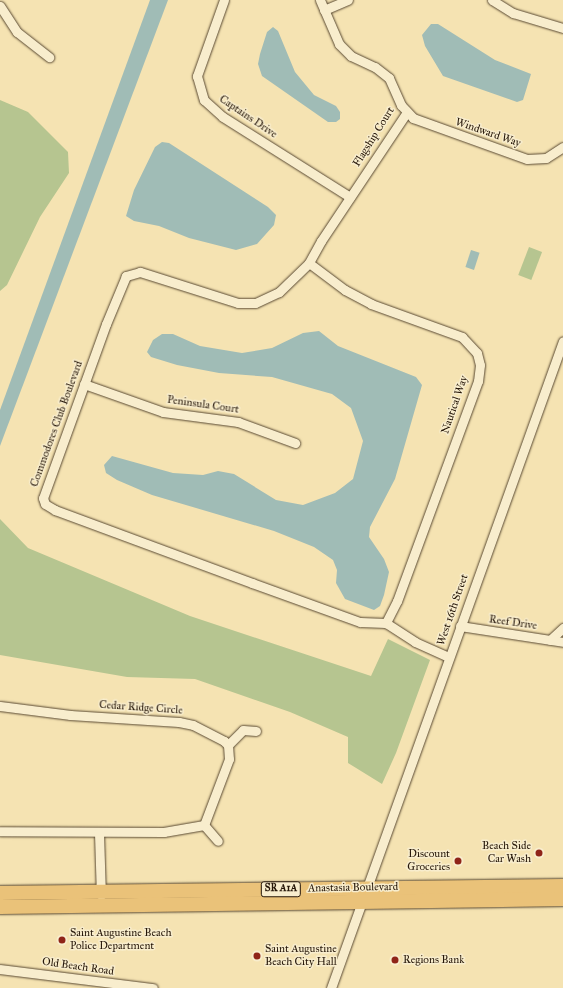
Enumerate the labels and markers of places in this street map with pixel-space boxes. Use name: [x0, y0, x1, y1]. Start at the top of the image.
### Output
place label: Beach Side Car Wash: [482, 840, 531, 866]
place label: Discount Groceries: [407, 848, 450, 874]
marker: Beach Side Car Wash: [534, 848, 544, 858]
marker: Discount Groceries: [453, 856, 463, 866]
place label: Saint Augustine Beach Police Department: [70, 927, 172, 953]
marker: Saint Augustine Beach Police Department: [57, 935, 67, 945]
place label: Saint Augustine Beach City Hall: [265, 943, 337, 969]
marker: Saint Augustine Beach City Hall: [252, 951, 262, 961]
place label: Regions Bank: [403, 953, 464, 967]
marker: Regions Bank: [390, 955, 400, 965]

